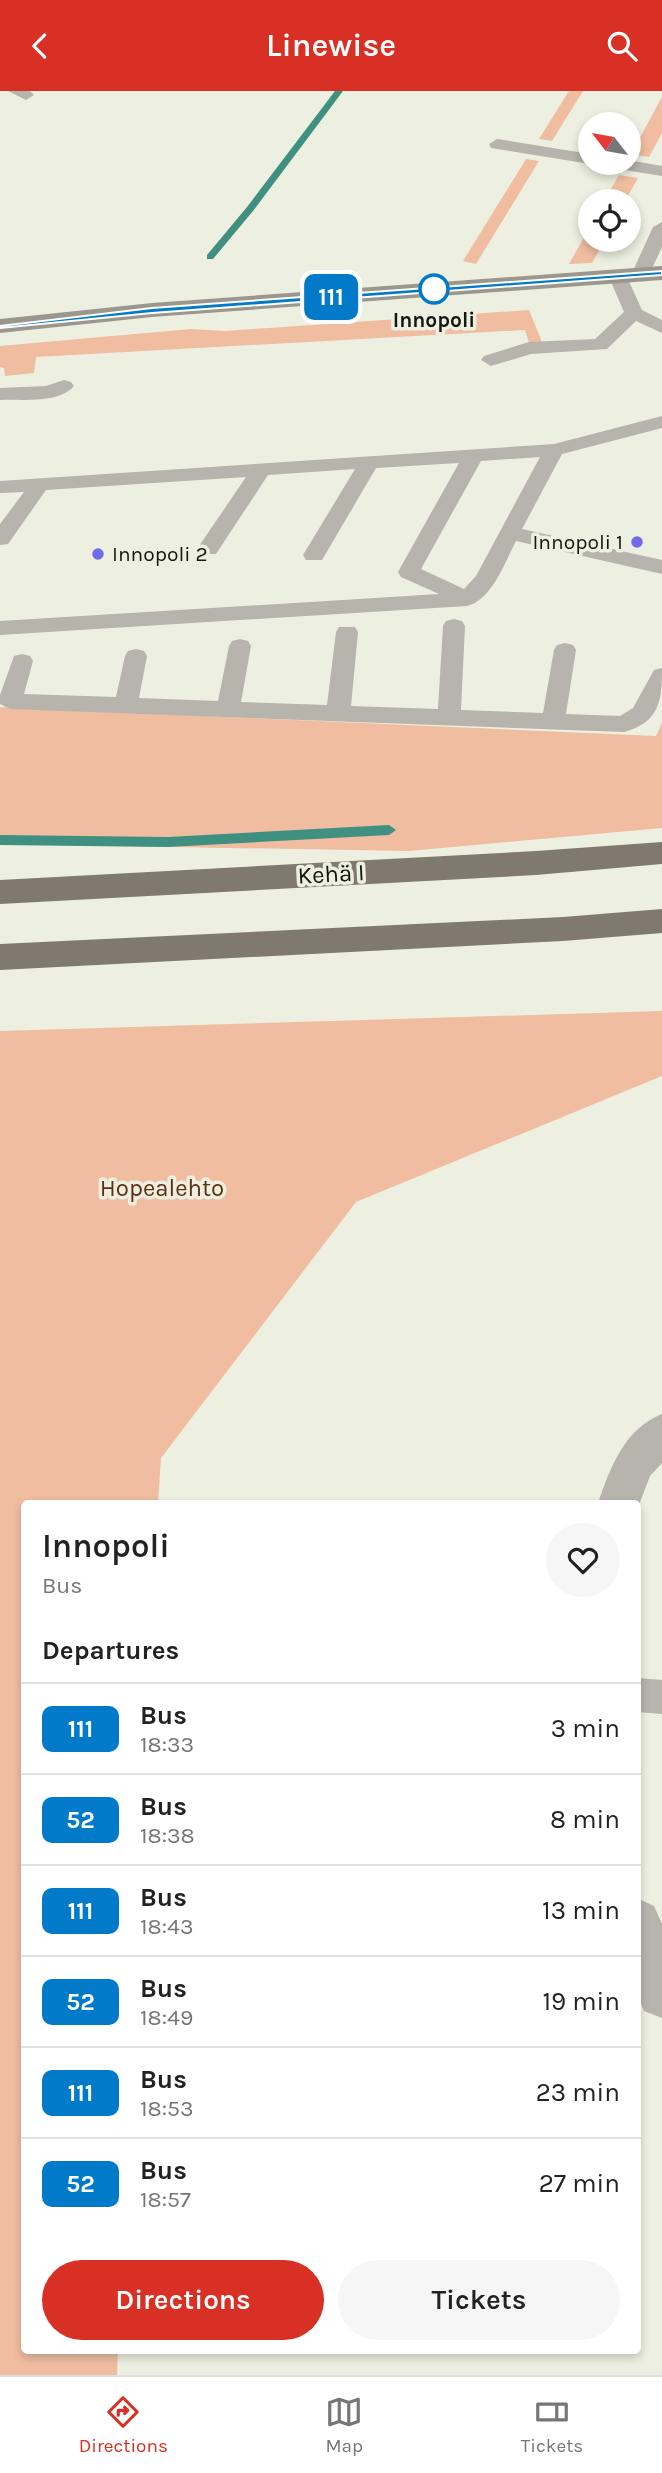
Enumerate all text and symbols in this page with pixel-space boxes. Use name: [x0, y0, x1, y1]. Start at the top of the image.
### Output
icon: back: [21, 27, 59, 65]
text: Linewise: [266, 27, 396, 64]
icon: search: [603, 27, 641, 65]
north arrow: [578, 112, 640, 175]
map controls: [578, 112, 641, 252]
button: locate: [578, 189, 641, 252]
line badge: 111: [291, 274, 371, 320]
marker: Innopoli: [419, 274, 449, 304]
text: 111: [318, 283, 344, 311]
place label: Innopoli: [393, 308, 475, 332]
place label: Innopoli 1: [532, 530, 623, 554]
marker: Innopoli 1: [629, 534, 645, 550]
place label: Innopoli 2: [112, 542, 208, 566]
marker: Innopoli 2: [90, 546, 106, 562]
street label: Kehä I: [297, 858, 365, 890]
park label: Hopealehto: [100, 1174, 224, 1202]
button: heart: [546, 1523, 620, 1597]
text: Innopoli: [42, 1527, 170, 1565]
text: Bus: [42, 1572, 82, 1599]
text: Departures: [42, 1635, 179, 1666]
text: Bus: [140, 1700, 187, 1731]
text: 3 min: [551, 1713, 620, 1744]
text: 111: [68, 1715, 93, 1743]
text: 18:33: [140, 1731, 194, 1758]
text: Bus: [140, 1791, 187, 1822]
text: 8 min: [550, 1804, 620, 1835]
text: 52: [66, 1806, 95, 1834]
text: 18:38: [140, 1822, 195, 1849]
text: Bus: [140, 1882, 187, 1913]
text: 13 min: [542, 1895, 620, 1926]
text: 111: [68, 1897, 93, 1925]
text: 18:43: [140, 1913, 193, 1940]
text: Bus: [140, 1973, 187, 2004]
text: 19 min: [542, 1986, 620, 2017]
text: 52: [66, 1988, 95, 2016]
text: 18:49: [140, 2004, 193, 2031]
text: Bus: [140, 2064, 187, 2095]
text: 23 min: [536, 2077, 620, 2108]
text: 111: [68, 2079, 93, 2107]
text: 18:53: [140, 2095, 194, 2122]
text: Bus: [140, 2155, 187, 2186]
text: 27 min: [539, 2168, 620, 2199]
text: 52: [66, 2170, 95, 2198]
text: 18:57: [140, 2186, 191, 2213]
button: Directions: [42, 2260, 324, 2340]
button: Tickets: [338, 2260, 620, 2340]
tab: Directions: [79, 2393, 168, 2457]
tab: Map: [325, 2393, 363, 2457]
tab: Tickets: [521, 2393, 583, 2457]

